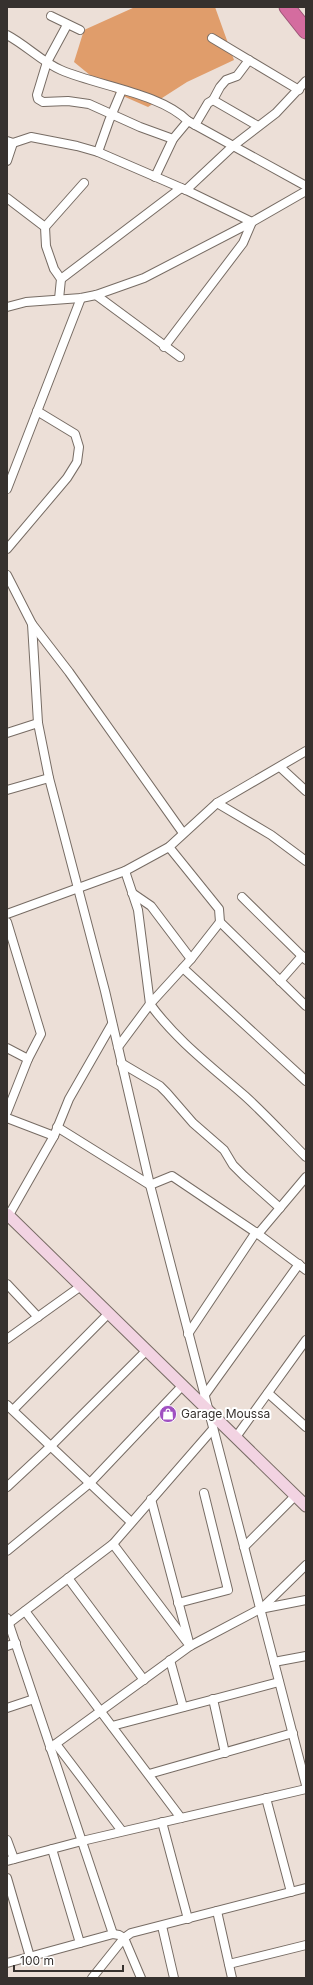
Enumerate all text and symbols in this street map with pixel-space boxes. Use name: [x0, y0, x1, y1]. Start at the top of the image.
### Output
shop icon: Garage Moussa: [158, 1404, 178, 1424]
place label: Garage Moussa: [181, 1406, 270, 1421]
scale bar: [14, 1947, 123, 1973]
text: 100 m: [20, 1953, 54, 1968]

